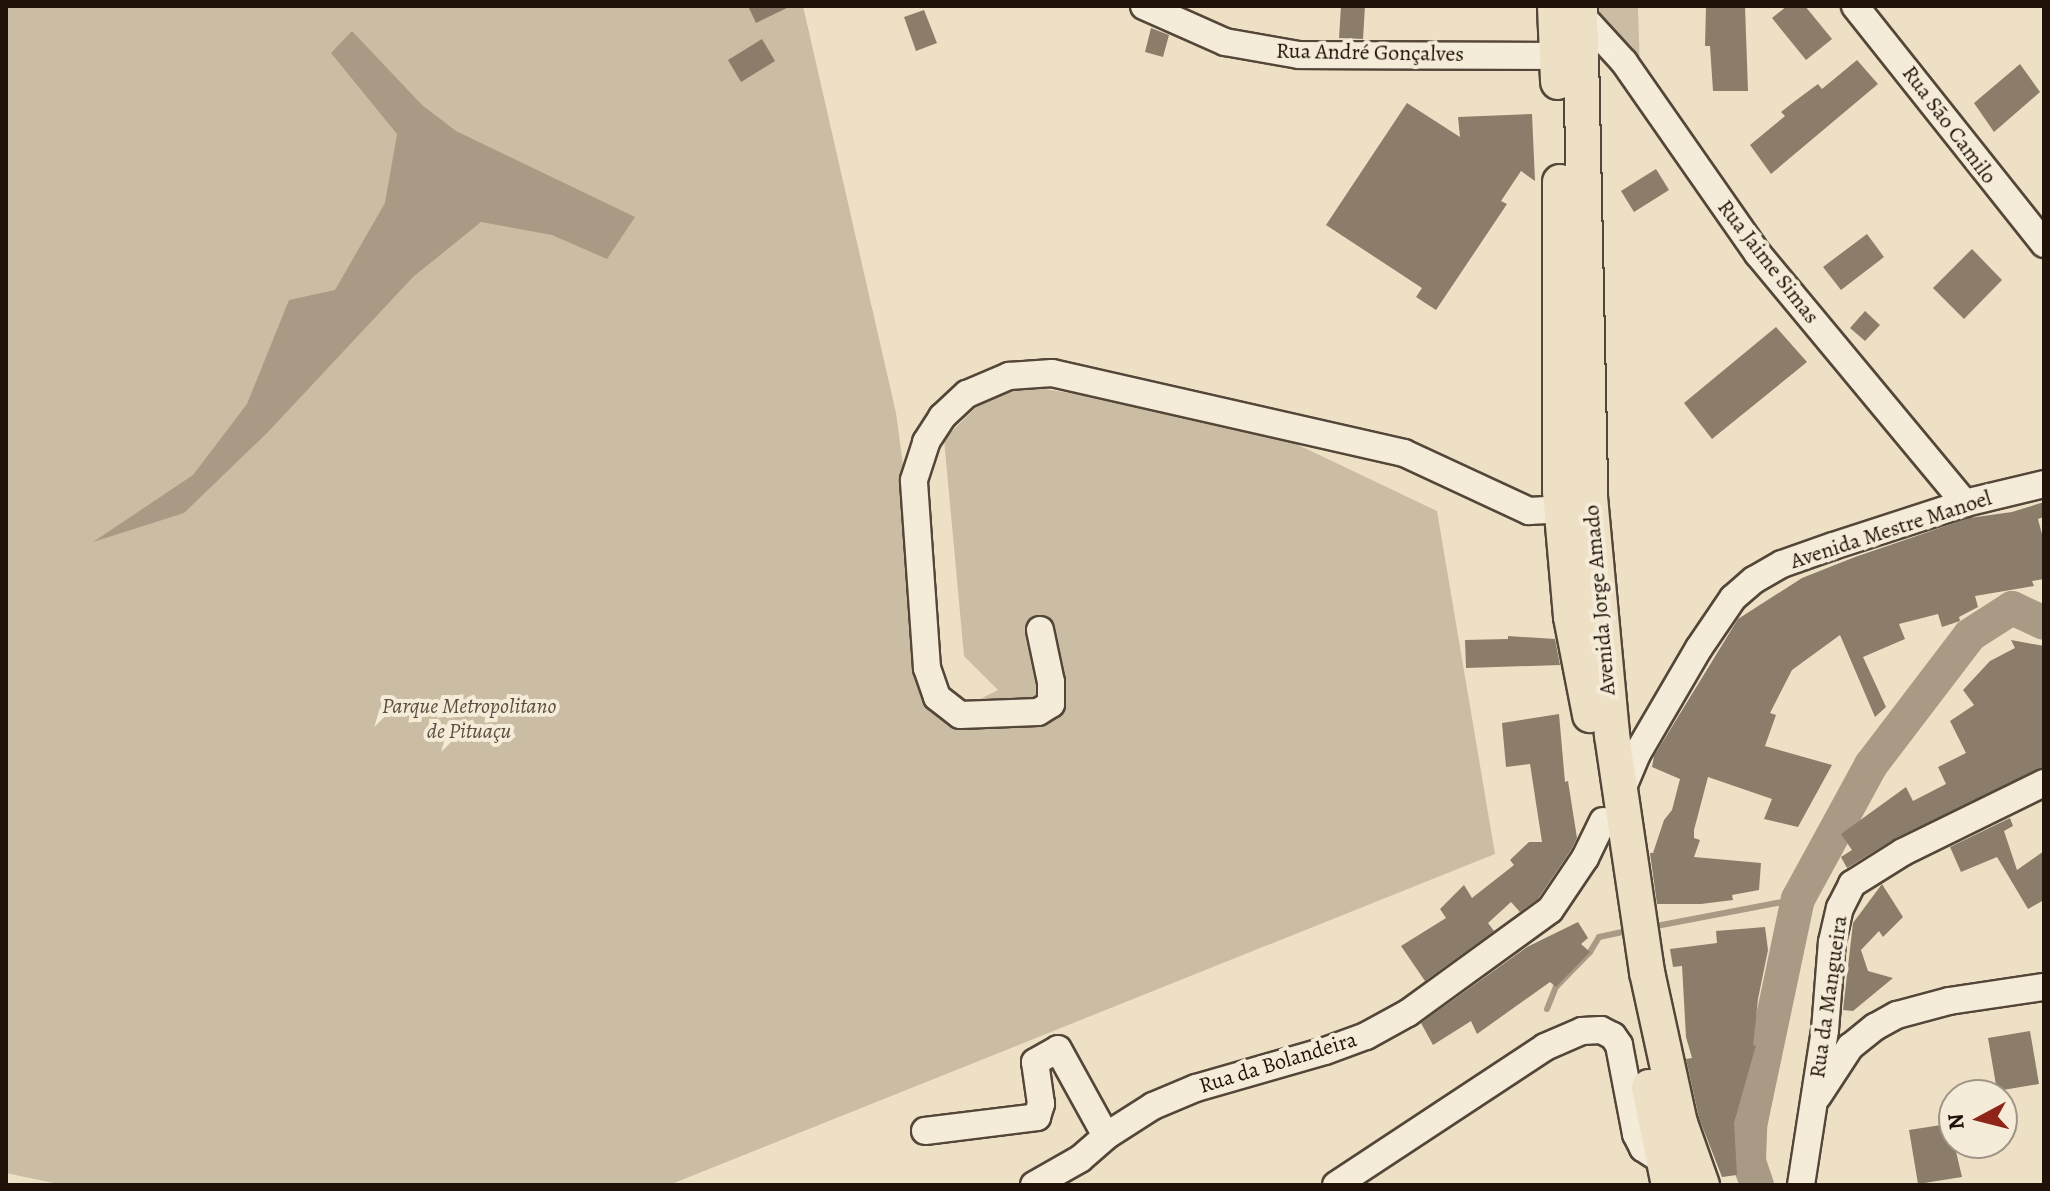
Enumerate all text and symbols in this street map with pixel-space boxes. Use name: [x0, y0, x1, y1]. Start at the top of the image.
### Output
street label: Rua André Gonçalves: [1276, 38, 1464, 68]
street label: Rua São Camilo: [1896, 61, 2002, 189]
street label: Rua Jaime Simas: [1711, 195, 1825, 329]
street label: Avenida Mestre Manoel: [1787, 485, 1995, 575]
street label: Avenida Jorge Amado: [1579, 504, 1621, 696]
park label: Parque Metropolitano de Pituaçu: [382, 693, 556, 744]
street label: Rua da Mangueira: [1805, 914, 1853, 1080]
street label: Rua da Bolandeira: [1196, 1026, 1360, 1100]
north arrow: [1938, 1079, 2018, 1159]
text: N: [1940, 1112, 1972, 1131]

